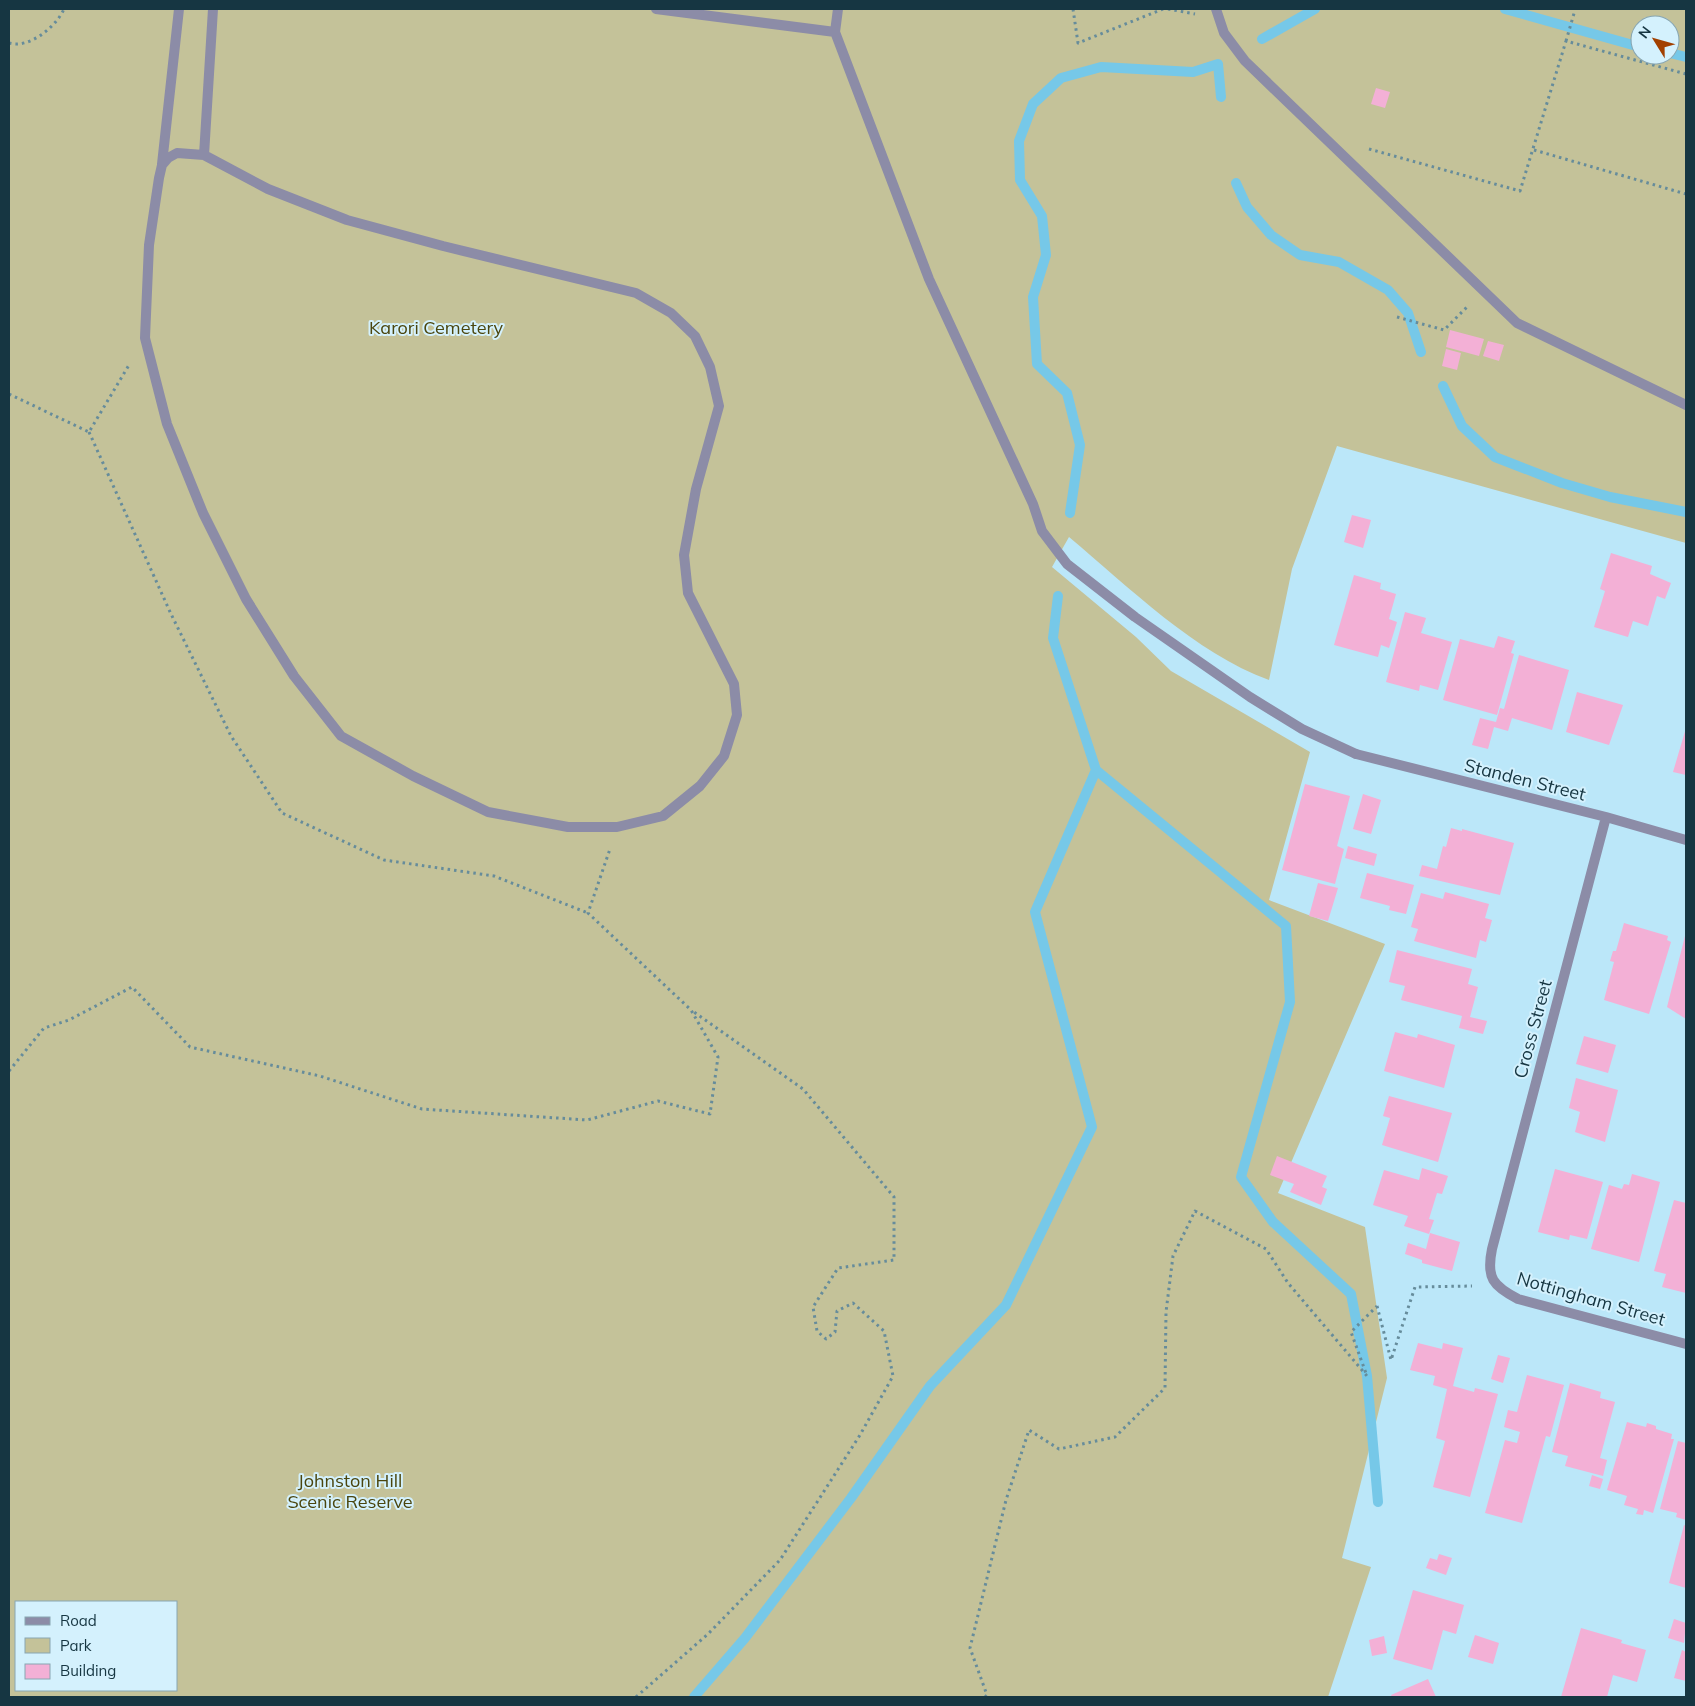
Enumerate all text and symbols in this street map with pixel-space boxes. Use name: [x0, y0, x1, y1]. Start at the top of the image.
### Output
north arrow: [1630, 15, 1680, 65]
text: N: [1634, 23, 1655, 42]
park label: Karori Cemetery: [369, 316, 504, 339]
street label: Standen Street: [1462, 753, 1588, 806]
street label: Cross Street: [1508, 977, 1557, 1081]
street label: Nottingham Street: [1514, 1266, 1668, 1331]
park label: Johnston Hill Scenic Reserve: [287, 1469, 413, 1513]
legend: [15, 1601, 178, 1691]
text: Road: [60, 1611, 97, 1630]
text: Park: [60, 1636, 92, 1655]
text: Building: [60, 1661, 116, 1680]

